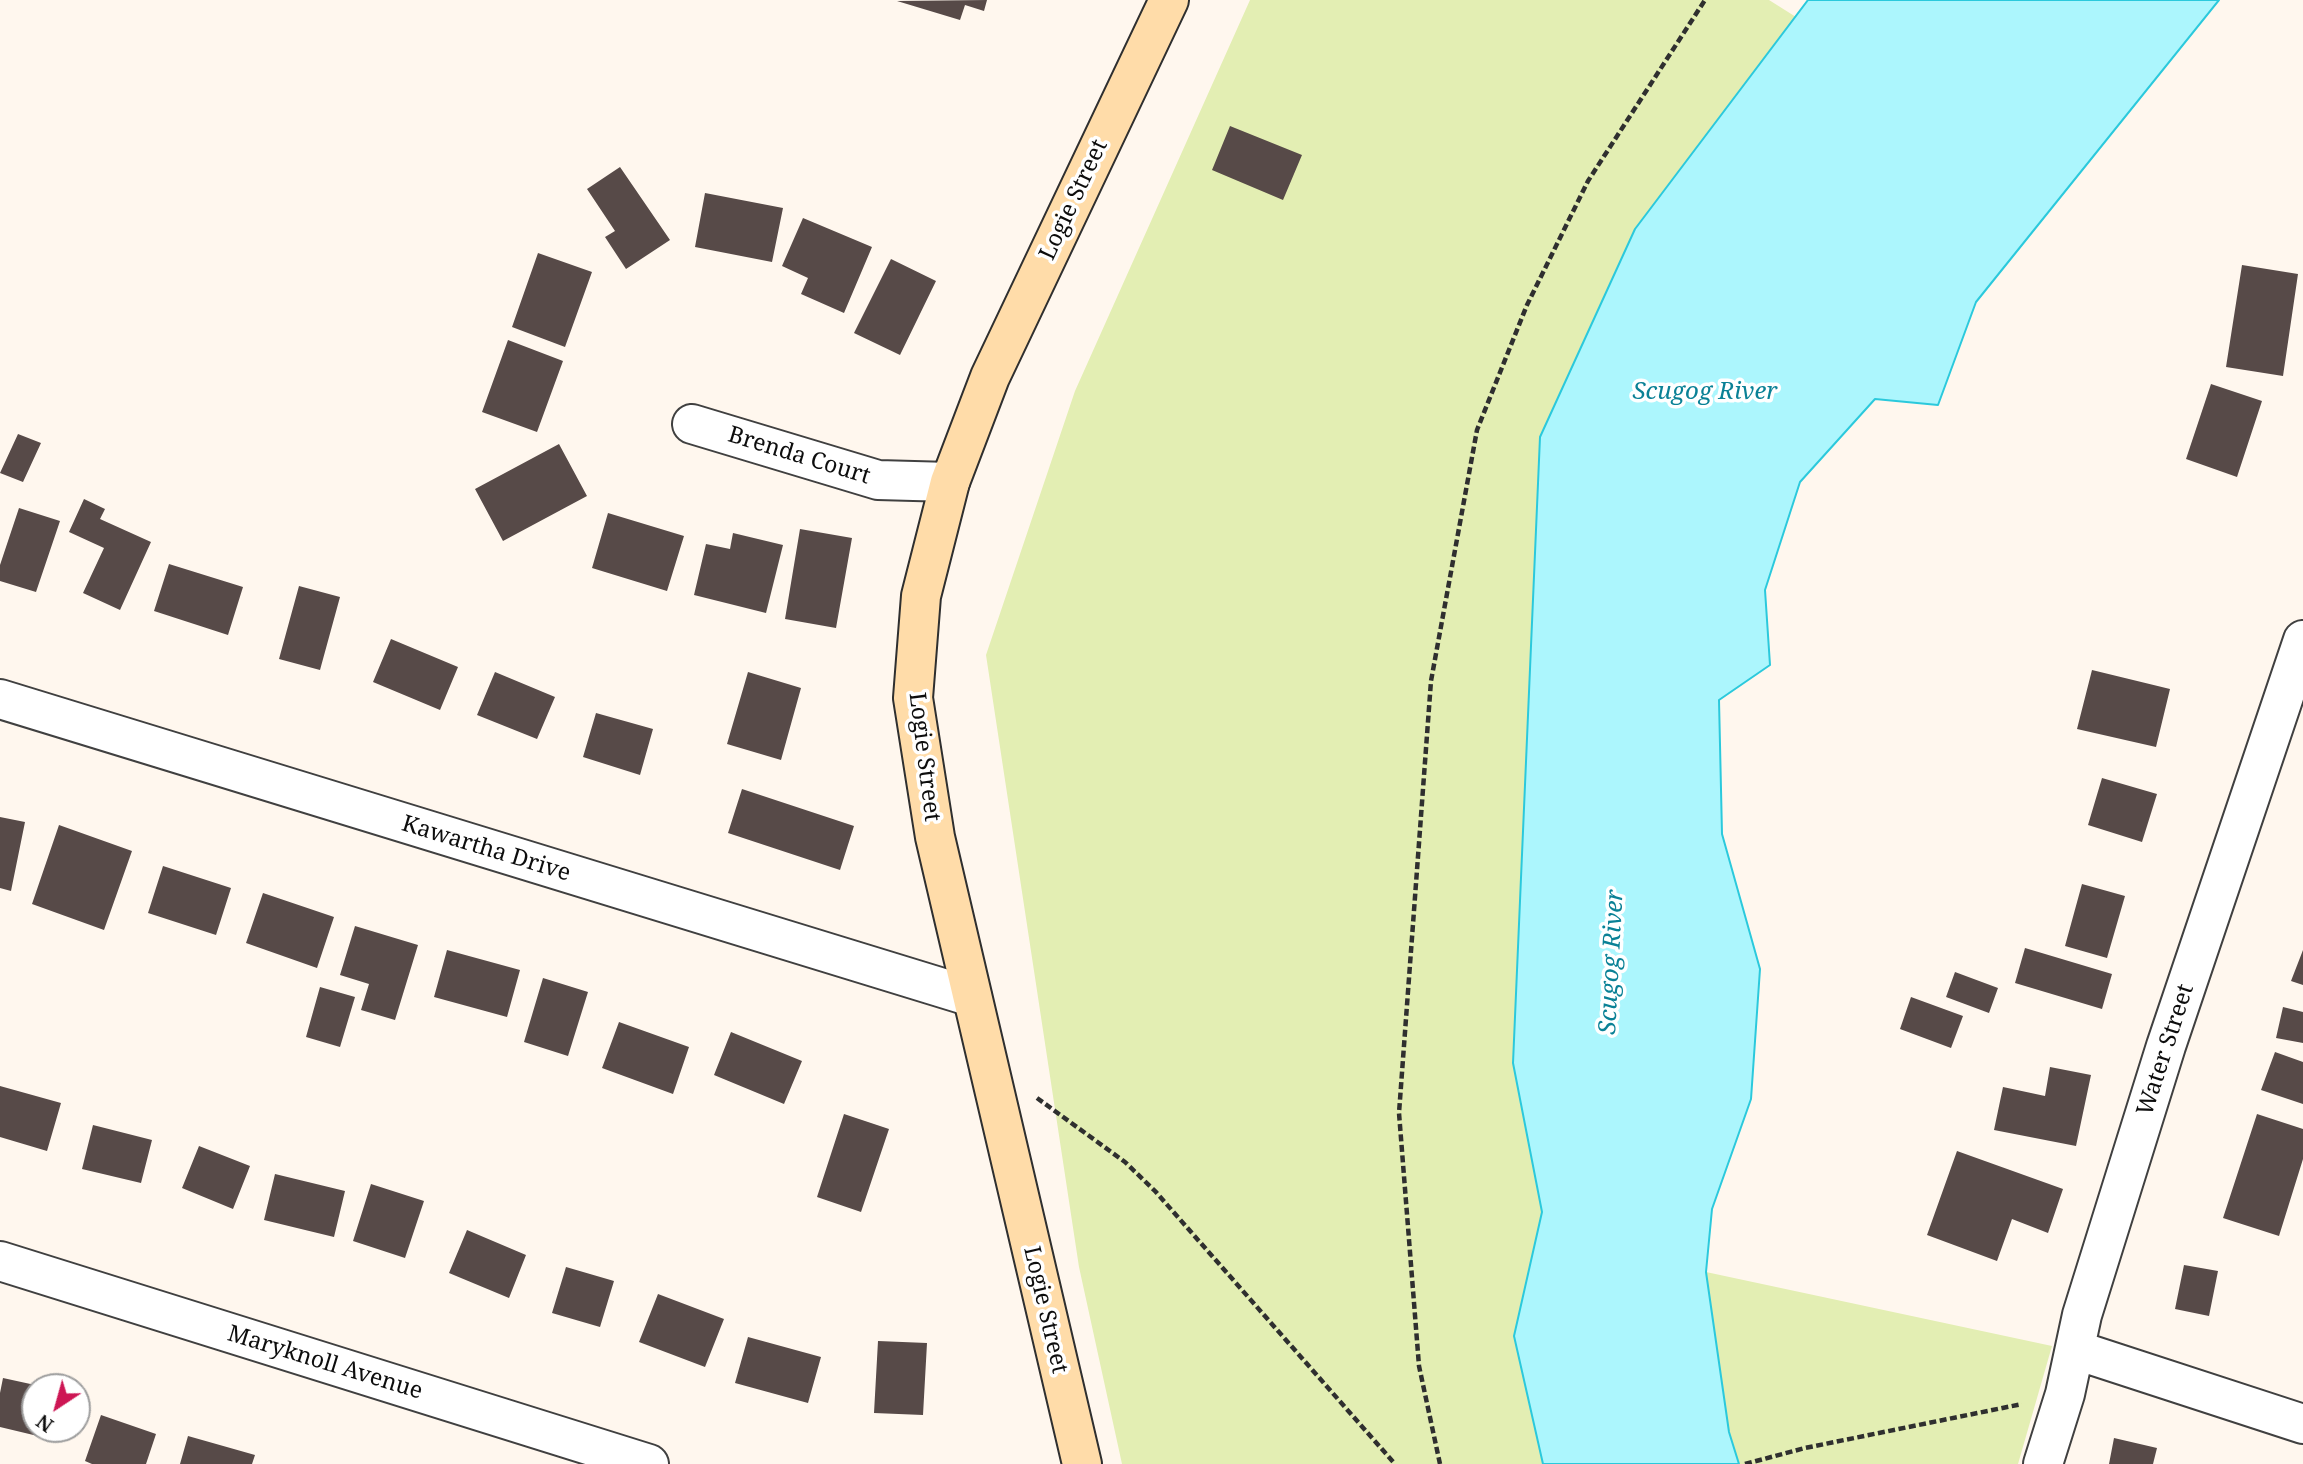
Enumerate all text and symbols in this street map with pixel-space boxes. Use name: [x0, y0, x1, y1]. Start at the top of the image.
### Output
street label: Logie Street: [1034, 135, 1114, 265]
water label: Scugog River: [1632, 378, 1778, 406]
street label: Brenda Court: [725, 421, 873, 491]
street label: Logie Street: [902, 691, 946, 823]
street label: Kawartha Drive: [398, 810, 574, 888]
water label: Scugog River: [1594, 889, 1630, 1035]
street label: Water Street: [2132, 981, 2200, 1119]
street label: Logie Street: [1017, 1244, 1073, 1376]
street label: Maryknoll Avenue: [224, 1320, 426, 1406]
north arrow: [21, 1373, 91, 1443]
text: N: [31, 1408, 59, 1438]

